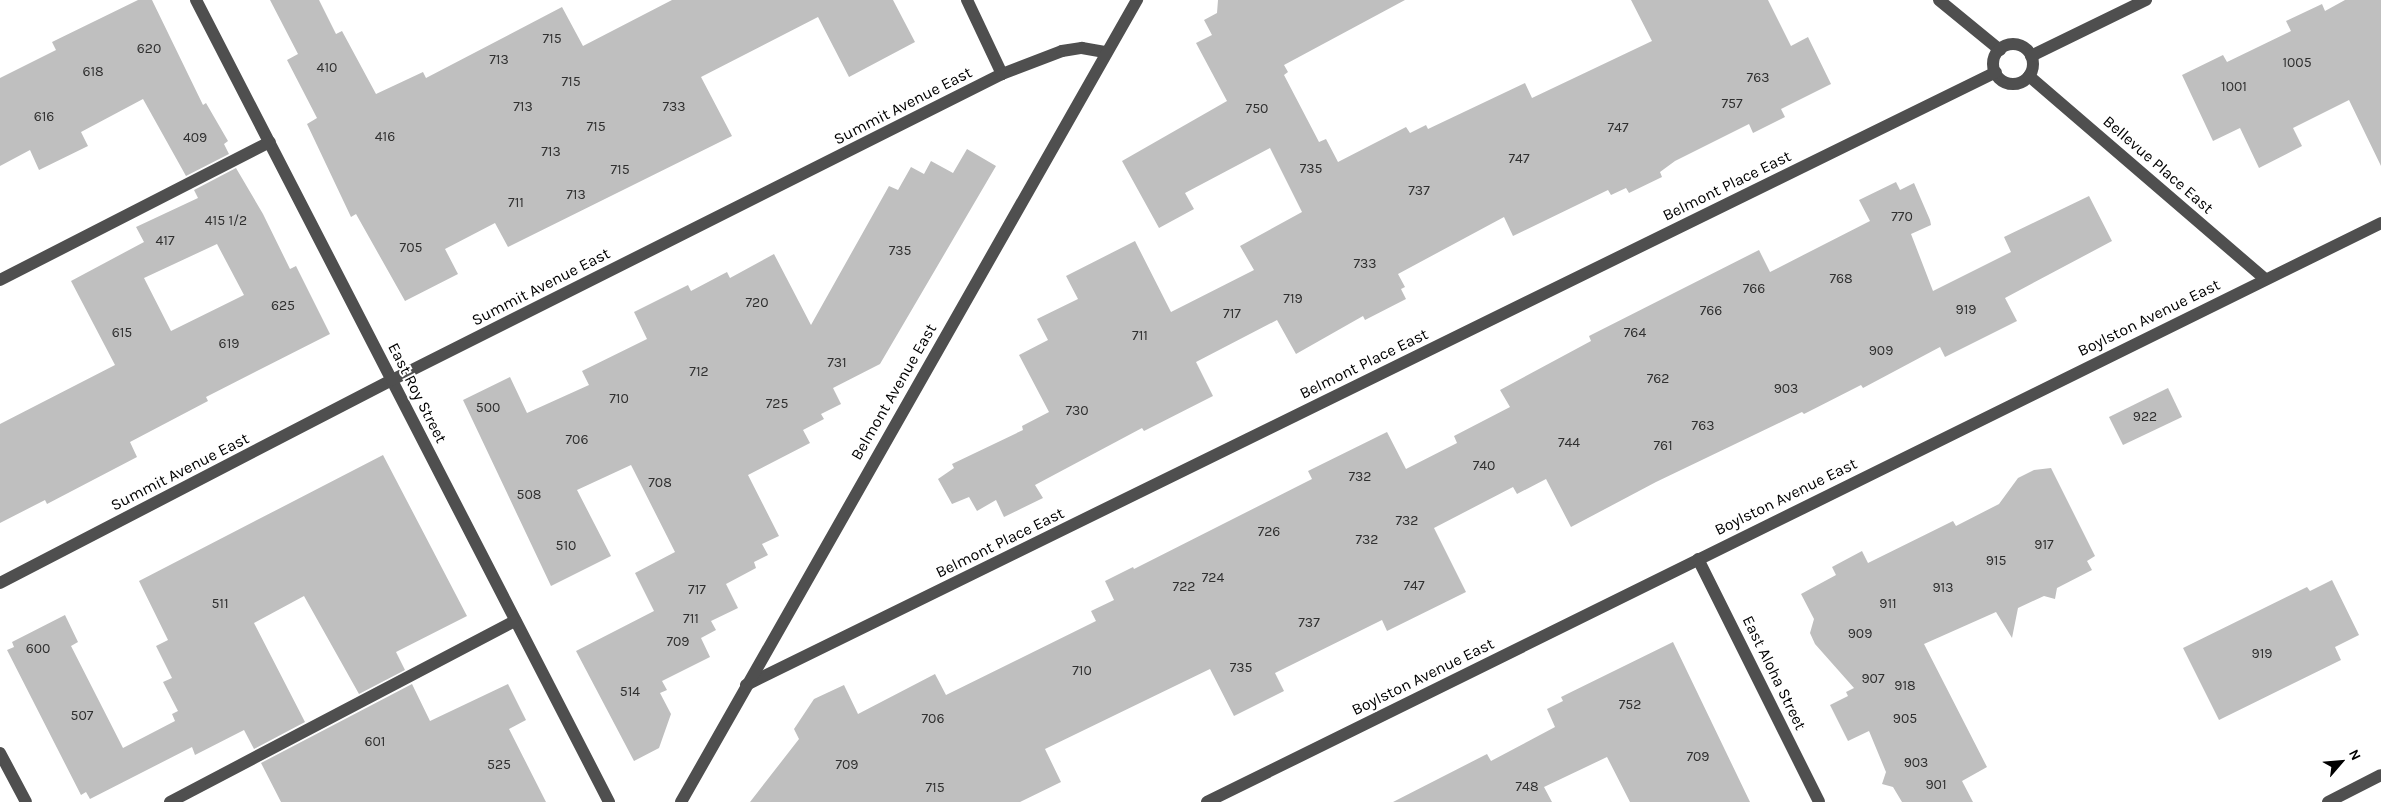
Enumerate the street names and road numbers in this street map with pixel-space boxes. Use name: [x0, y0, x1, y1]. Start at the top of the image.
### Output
street label: Summit Avenue East: [831, 63, 975, 149]
street label: Bellevue Place East: [2099, 112, 2217, 218]
street label: Belmont Place East: [1660, 147, 1794, 225]
street label: Summit Avenue East: [469, 244, 613, 330]
street label: Boylston Avenue East: [2075, 275, 2223, 361]
street label: Belmont Avenue East: [847, 320, 941, 464]
street label: Belmont Place East: [1297, 325, 1431, 403]
street label: East Roy Street: [384, 340, 450, 446]
street label: Summit Avenue East: [108, 429, 252, 515]
street label: Boylston Avenue East: [1712, 454, 1860, 540]
street label: Belmont Place East: [933, 504, 1067, 582]
street label: East Aloha Street: [1738, 613, 1810, 733]
street label: Boylston Avenue East: [1349, 634, 1497, 720]

